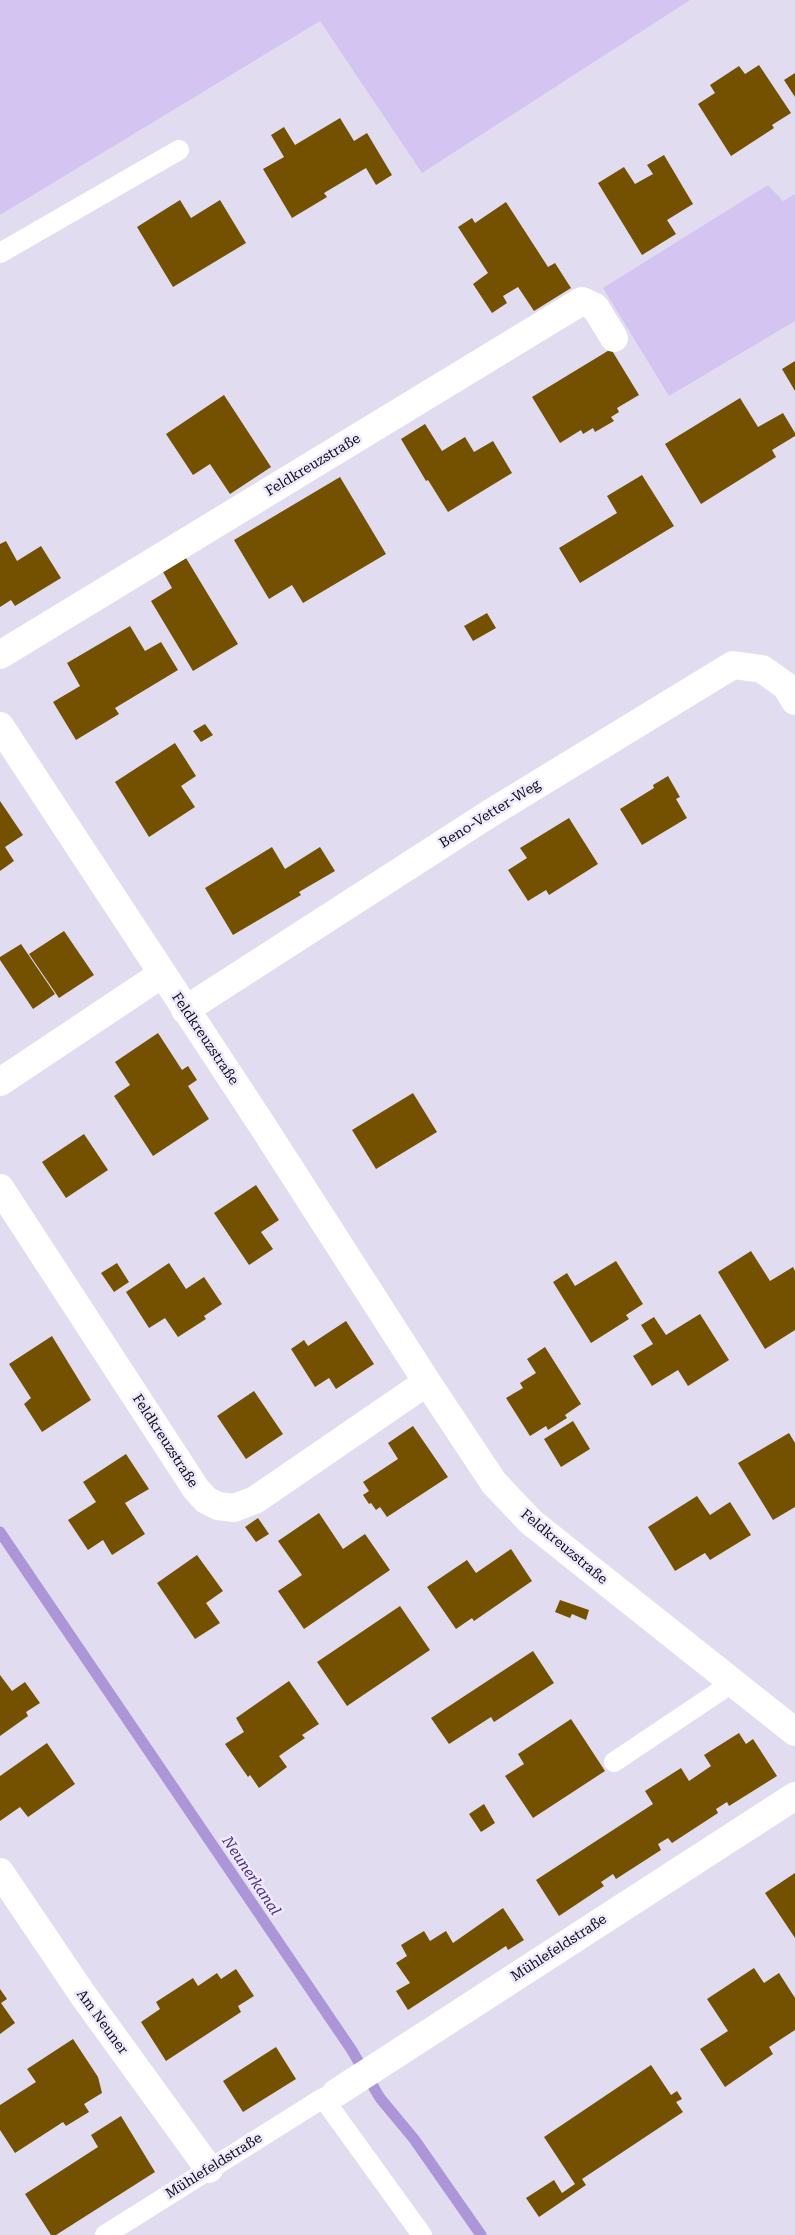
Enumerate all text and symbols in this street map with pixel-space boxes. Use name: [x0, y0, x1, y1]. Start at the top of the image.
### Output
street label: Feldkreuzstraße: [262, 430, 364, 500]
street label: Beno-Vetter-Weg: [436, 776, 544, 852]
street label: Feldkreuzstraße: [168, 990, 242, 1088]
street label: Feldkreuzstraße: [129, 1391, 201, 1491]
street label: Feldkreuzstraße: [517, 1506, 611, 1588]
water label: Neunerkanal: [218, 1833, 284, 1919]
street label: Mühlefeldstraße: [508, 1911, 610, 1985]
street label: Am Neuner: [73, 1986, 131, 2058]
street label: Mühlefeldstraße: [163, 2130, 265, 2202]

